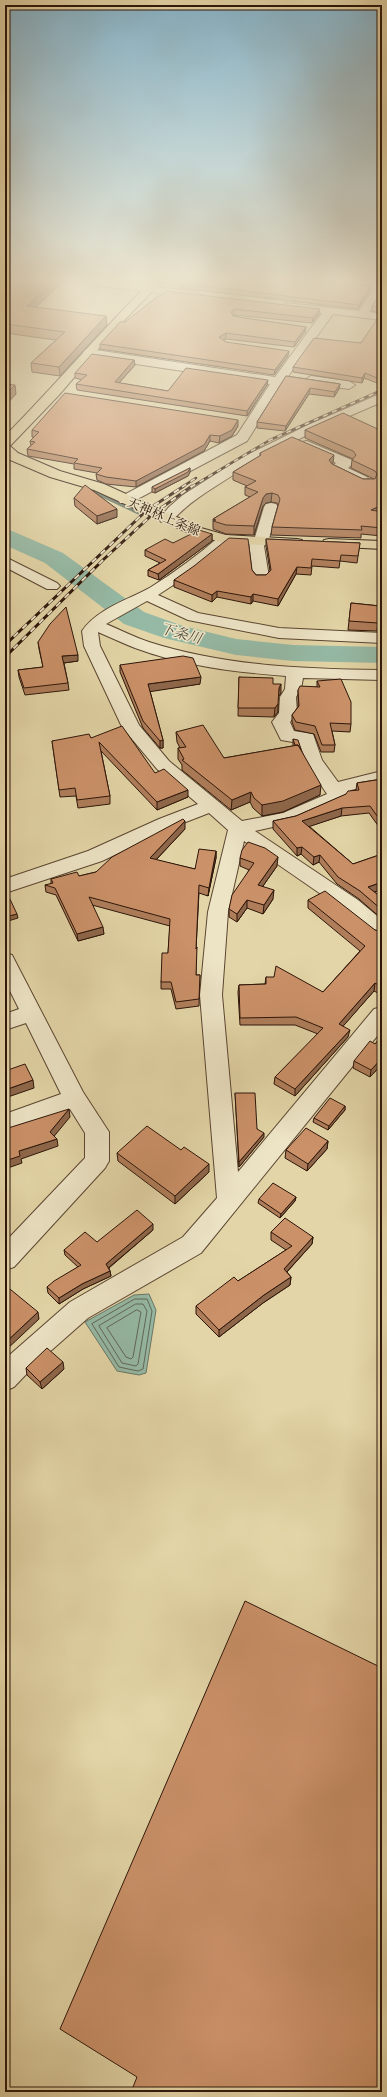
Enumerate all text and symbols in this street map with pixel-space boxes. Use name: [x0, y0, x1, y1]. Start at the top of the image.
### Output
street label: 天神林上条線: [125, 494, 203, 540]
water label: 下条川: [158, 620, 205, 649]

